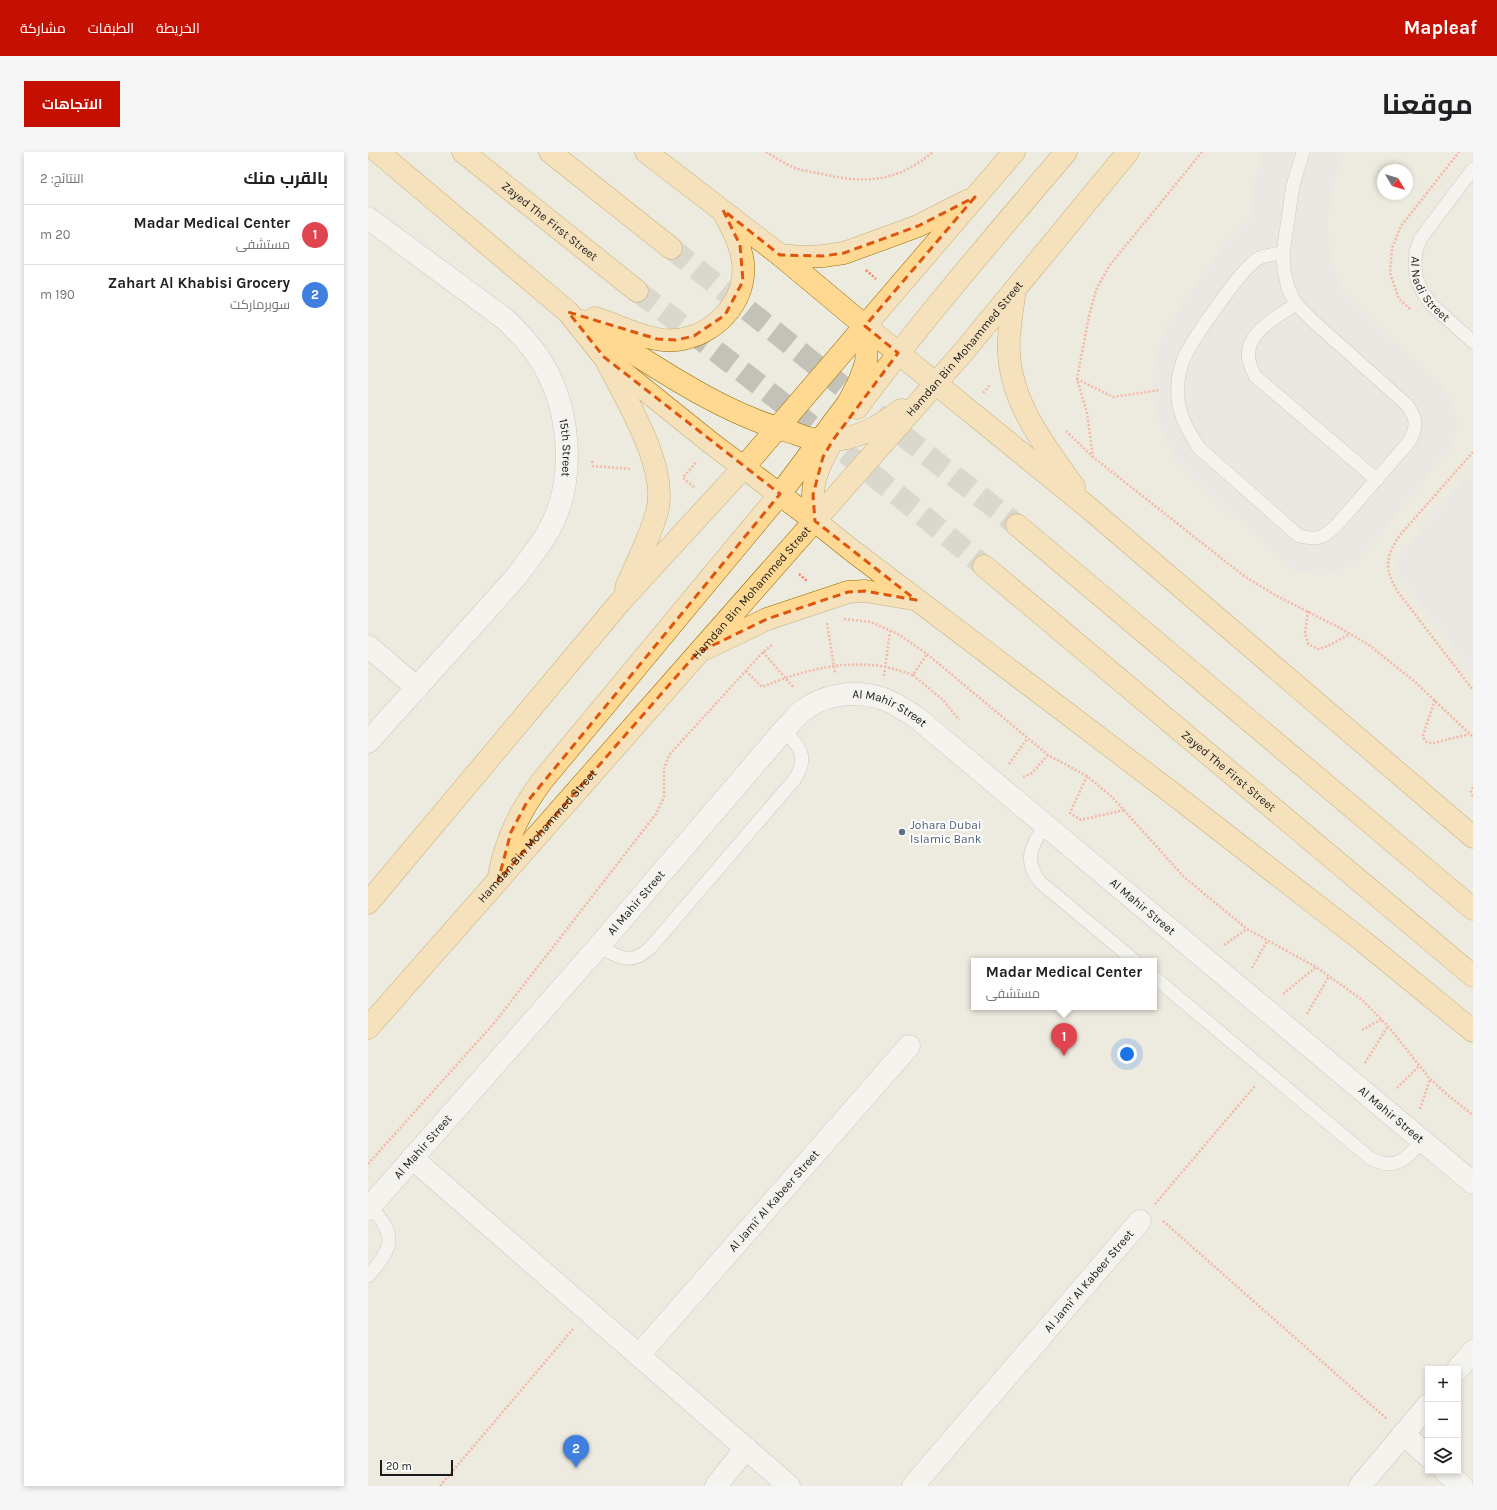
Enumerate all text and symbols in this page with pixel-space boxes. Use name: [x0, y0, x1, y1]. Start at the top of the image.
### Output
text: Mapleaf: [1404, 17, 1477, 39]
text: مشاركة: [20, 20, 66, 37]
text: الطبقات: [88, 20, 134, 37]
text: الخريطة: [156, 20, 200, 37]
button: الاتجاهات: [24, 81, 120, 127]
text: موقعنا: [1382, 88, 1473, 121]
north arrow: [1377, 164, 1413, 200]
text: بالقرب منك: [244, 168, 328, 188]
text: النتائج: 2: [40, 171, 84, 186]
street label: Zayed The First Street: [499, 179, 601, 264]
text: Madar Medical Center: [134, 214, 290, 232]
text: 20 m: [40, 227, 71, 242]
text: 1: [313, 227, 317, 242]
text: مستشفى: [236, 237, 290, 252]
street label: Al Nadi Street: [1408, 256, 1453, 325]
text: Zahart Al Khabisi Grocery: [108, 274, 290, 292]
street label: Hamdan Bin Mohammed Street: [903, 278, 1026, 419]
text: 190 m: [40, 287, 75, 302]
text: 2: [311, 287, 319, 302]
text: سوبرماركت: [230, 297, 290, 312]
street label: 15th Street: [556, 418, 574, 478]
street label: Hamdan Bin Mohammed Street: [689, 523, 814, 662]
street label: Al Mahir Street: [852, 687, 930, 730]
street label: Zayed The First Street: [1178, 727, 1279, 815]
street label: Hamdan Bin Mohammed Street: [475, 766, 600, 905]
place label: Johara Dubai Islamic Bank: [910, 818, 982, 846]
marker: Johara Dubai Islamic Bank: [897, 827, 907, 837]
street label: Al Mahir Street: [604, 867, 668, 938]
street label: Al Mahir Street: [1107, 875, 1179, 938]
popup: [971, 958, 1157, 1010]
text: Madar Medical Center: [986, 963, 1142, 981]
text: مستشفى: [986, 986, 1040, 1001]
pin: 1: [1051, 1023, 1077, 1056]
your location: [1117, 1044, 1137, 1064]
street label: Al Mahir Street: [1356, 1083, 1427, 1146]
street label: Al Mahir Street: [391, 1111, 455, 1182]
street label: Al Jami' Al Kabeer Street: [726, 1146, 822, 1254]
street label: Al Jami' Al Kabeer Street: [1041, 1226, 1137, 1335]
map controls: [1425, 1366, 1461, 1474]
button: +: [1425, 1366, 1461, 1402]
button: −: [1425, 1402, 1461, 1438]
pin: 2: [563, 1435, 589, 1468]
button: layers: [1425, 1438, 1461, 1474]
scale bar: [380, 1458, 453, 1477]
text: 20 m: [386, 1460, 412, 1473]

